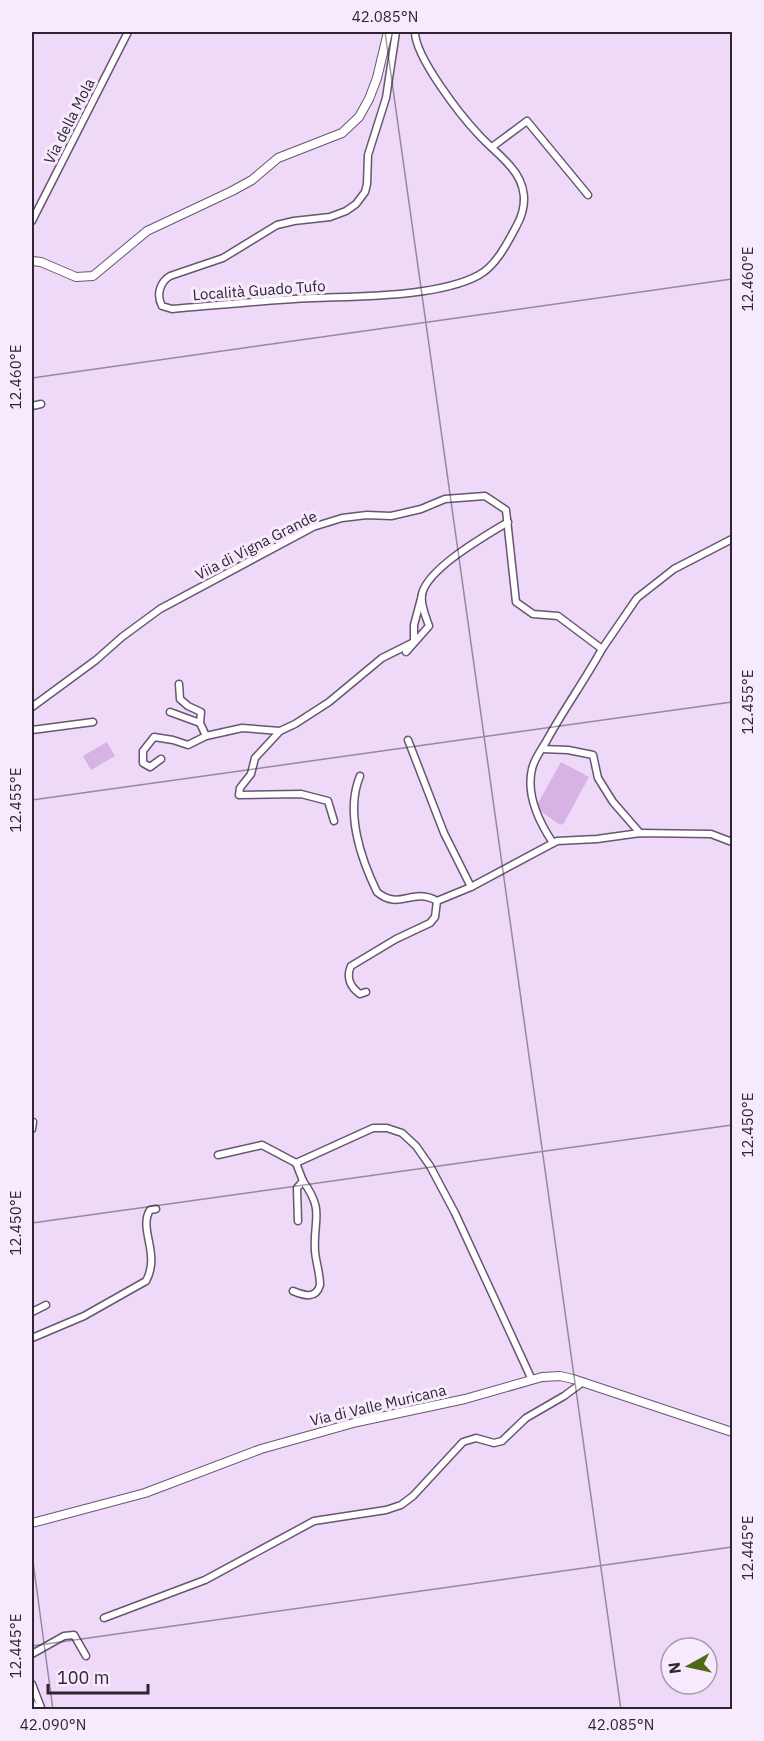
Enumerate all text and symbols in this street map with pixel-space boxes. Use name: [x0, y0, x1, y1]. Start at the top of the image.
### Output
text: 42.085°N: [352, 7, 418, 26]
street label: Via della Mola: [39, 75, 99, 167]
text: 12.460°E: [738, 247, 757, 311]
street label: Località Guado Tufo: [192, 276, 326, 304]
text: 12.460°E: [6, 345, 25, 409]
street label: Viia di Vigna Grande: [192, 506, 320, 584]
text: 12.455°E: [738, 670, 757, 734]
text: 12.455°E: [6, 768, 25, 832]
text: 12.450°E: [738, 1093, 757, 1157]
text: 12.450°E: [6, 1191, 25, 1255]
street label: Via di Valle Muricana: [308, 1380, 448, 1430]
text: 12.445°E: [738, 1516, 757, 1580]
text: 12.445°E: [6, 1614, 25, 1678]
north arrow: [659, 1636, 719, 1696]
scale bar: [48, 1657, 148, 1695]
text: N: [663, 1661, 685, 1675]
text: 100 m: [57, 1666, 109, 1689]
text: 42.090°N: [20, 1715, 86, 1734]
text: 42.085°N: [588, 1715, 654, 1734]

